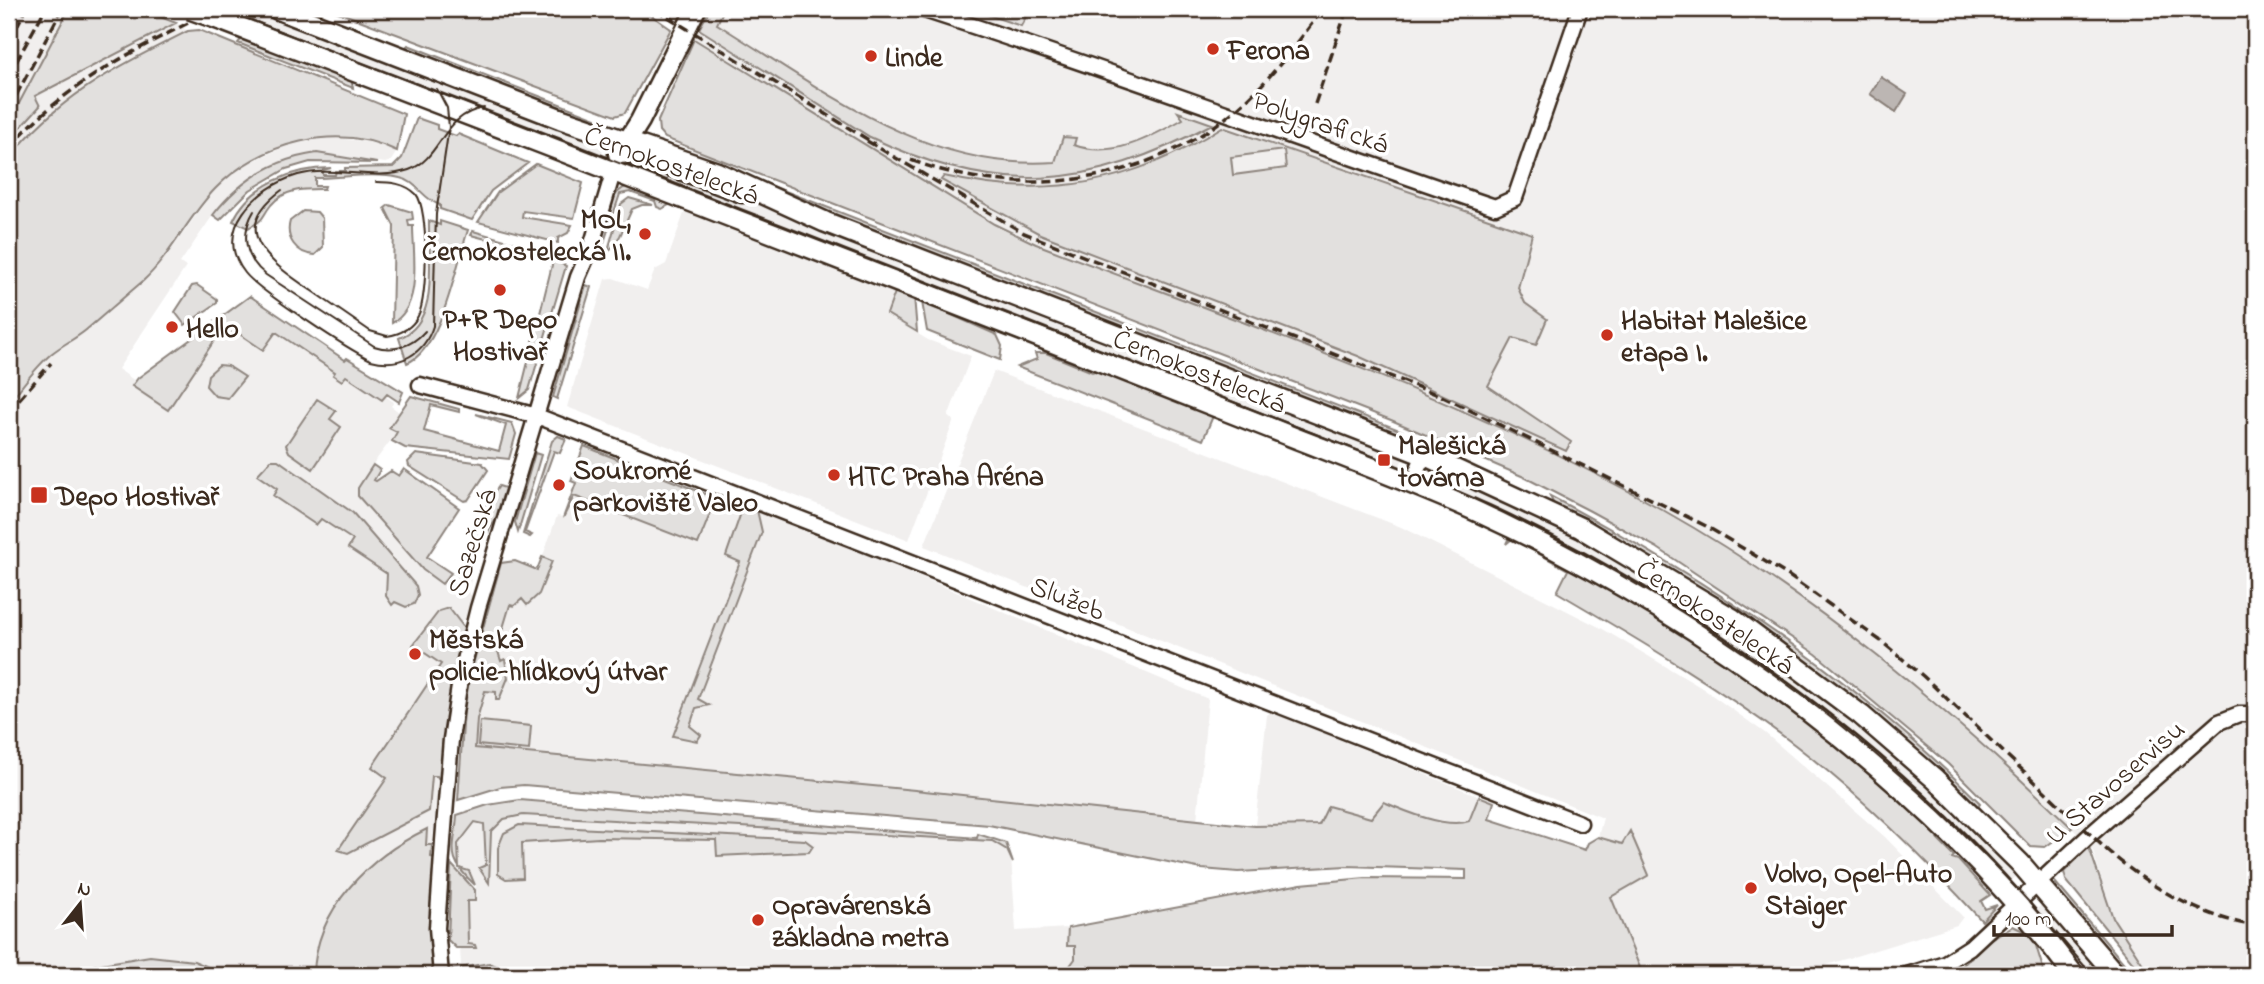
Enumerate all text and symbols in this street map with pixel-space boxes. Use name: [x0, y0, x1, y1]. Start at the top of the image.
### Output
place label: Ferona: [1225, 32, 1310, 73]
place label: Linde: [885, 39, 944, 80]
marker: Ferona: [1205, 41, 1221, 57]
marker: Linde: [863, 48, 879, 64]
street label: Polygrafická: [1246, 82, 1394, 167]
street label: Černokostelecká: [578, 117, 764, 218]
place label: MOL, Černokostelecká II.: [422, 201, 631, 274]
marker: MOL, Černokostelecká II.: [637, 226, 653, 242]
marker: P+R Depo Hostivař: [492, 282, 508, 298]
place label: P+R Depo Hostivař: [443, 301, 557, 374]
place label: Habitat Malešice etapa I.: [1621, 302, 1808, 375]
place label: Hello: [186, 310, 239, 351]
marker: Hello: [164, 319, 180, 335]
street label: Černokostelecká: [1106, 320, 1291, 427]
marker: Habitat Malešice etapa I.: [1599, 327, 1615, 343]
place label: Malešická továrna: [1397, 427, 1506, 500]
place label: Soukromé parkoviště Valeo: [573, 452, 758, 525]
marker: Malešická továrna: [1376, 452, 1392, 468]
place label: HTC Praha Aréna: [848, 458, 1044, 499]
marker: HTC Praha Aréna: [826, 467, 842, 483]
marker: Soukromé parkoviště Valeo: [551, 477, 567, 493]
place label: Depo Hostivař: [53, 478, 220, 519]
street label: Sazečská: [439, 484, 510, 602]
marker: Depo Hostivař: [29, 485, 49, 505]
street label: Černokostelecká: [1627, 551, 1801, 687]
street label: Služeb: [1023, 567, 1111, 633]
place label: Městská policie-hlídkový útvar: [429, 621, 668, 694]
marker: Městská policie-hlídkový útvar: [407, 646, 423, 662]
street label: U Stavoservisu: [2037, 711, 2195, 856]
place label: Volvo, Opel-Auto Staiger: [1764, 855, 1952, 929]
north arrow: [46, 869, 116, 939]
text: N: [74, 875, 94, 905]
marker: Volvo, Opel-Auto Staiger: [1743, 880, 1759, 896]
place label: Opravárenská základna metra: [772, 887, 949, 960]
scale bar: [1994, 893, 2173, 937]
text: 100 m: [2005, 905, 2051, 935]
marker: Opravárenská základna metra: [750, 912, 766, 928]

